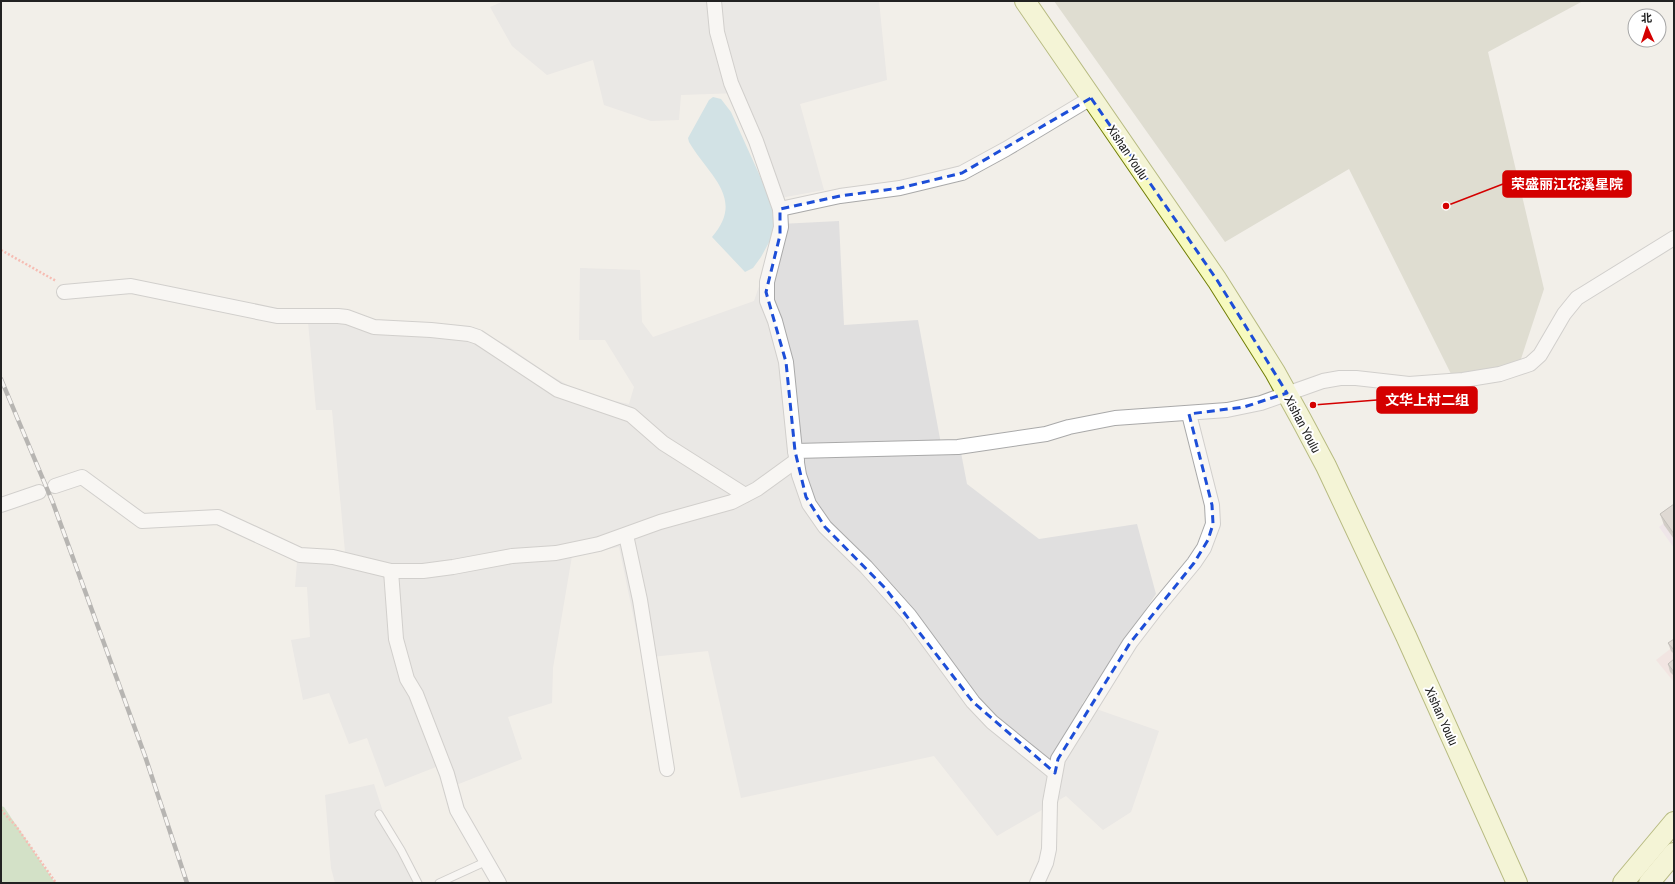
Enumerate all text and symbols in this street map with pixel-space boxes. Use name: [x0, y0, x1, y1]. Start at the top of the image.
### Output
north arrow: [1627, 8, 1667, 48]
text: 北: [1641, 11, 1652, 25]
street label: Xishan Youlu: [1103, 122, 1152, 183]
callout: 荣盛丽江花溪星院: [1503, 171, 1631, 197]
text: 荣盛丽江花溪星院: [1511, 175, 1623, 193]
callout: 文华上村二组: [1377, 387, 1477, 413]
text: 文华上村二组: [1385, 391, 1469, 409]
street label: Xishan Youlu: [1280, 393, 1325, 456]
street label: Xishan Youlu: [1421, 684, 1462, 748]

